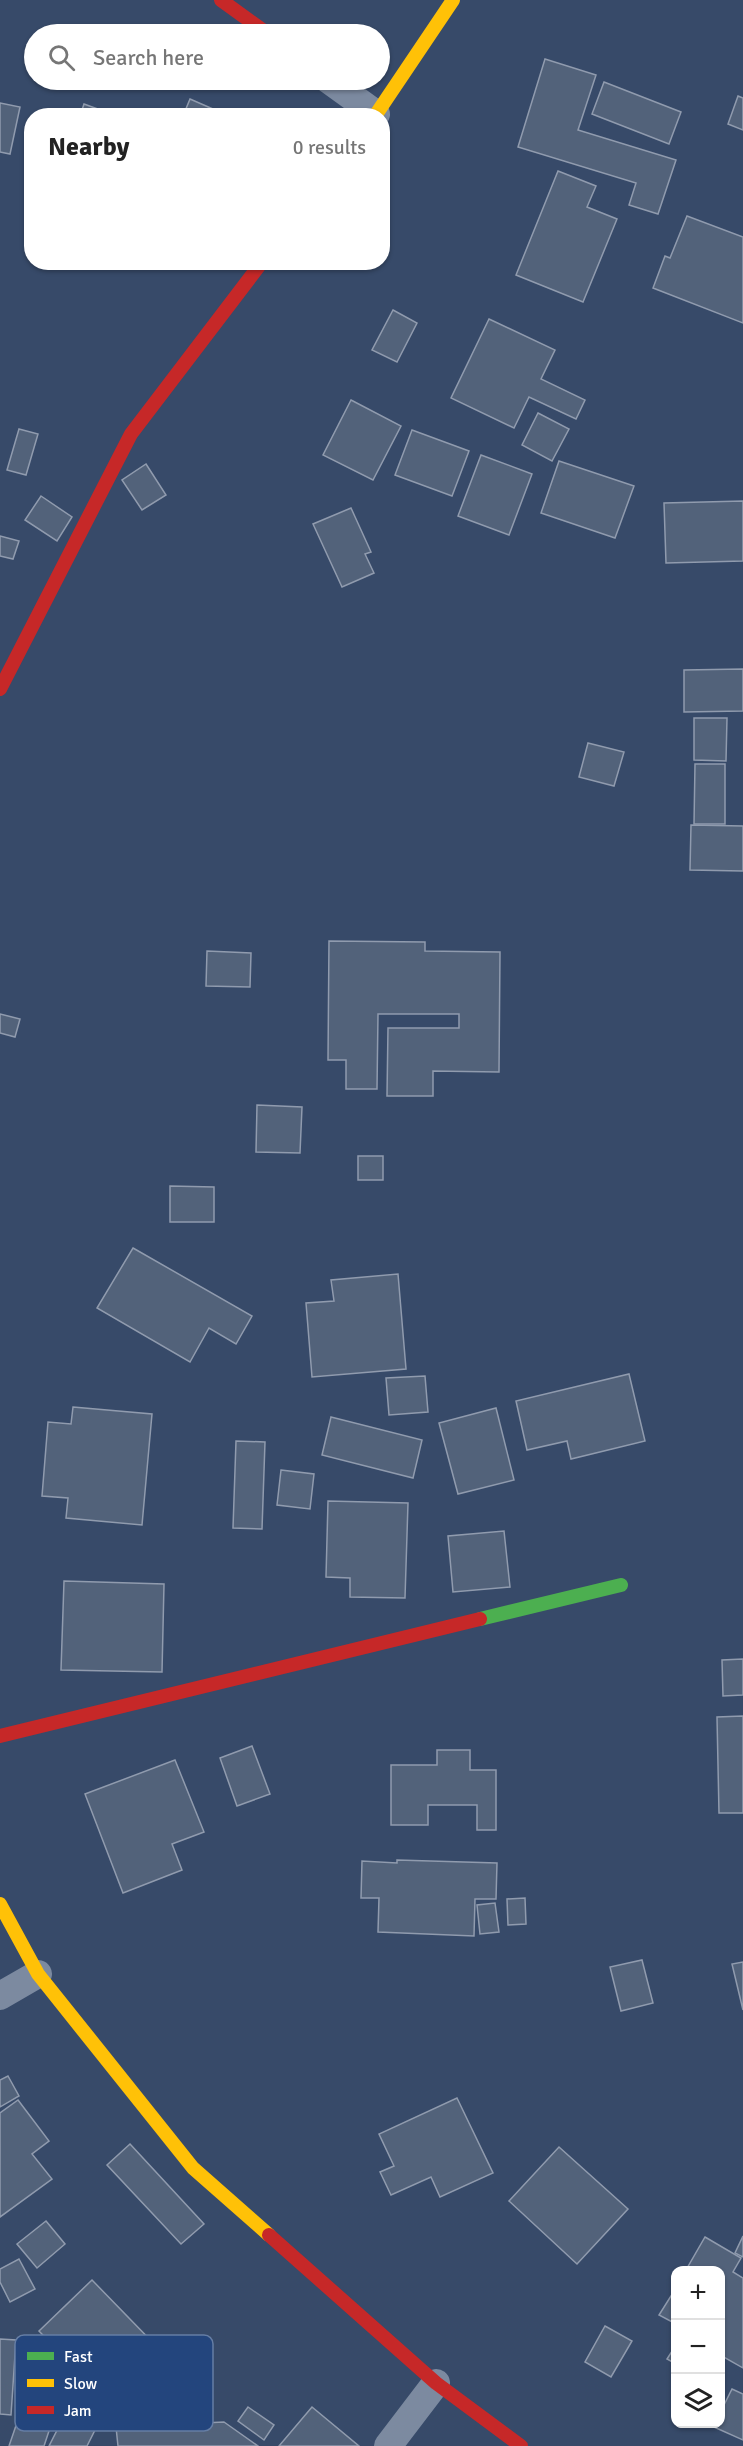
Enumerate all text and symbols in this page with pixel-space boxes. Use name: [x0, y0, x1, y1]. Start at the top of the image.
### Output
search box: [24, 24, 390, 90]
icon: search: [45, 41, 78, 74]
text: Search here: [93, 44, 204, 71]
text: Nearby: [48, 131, 129, 163]
text: 0 results: [293, 135, 366, 160]
map controls: [671, 2266, 725, 2428]
button: +: [671, 2266, 725, 2320]
button: −: [671, 2320, 725, 2374]
legend: [15, 2335, 213, 2431]
text: Fast: [64, 2347, 93, 2367]
text: Slow: [64, 2374, 98, 2394]
button: layers: [671, 2374, 725, 2428]
text: Jam: [64, 2401, 92, 2421]

